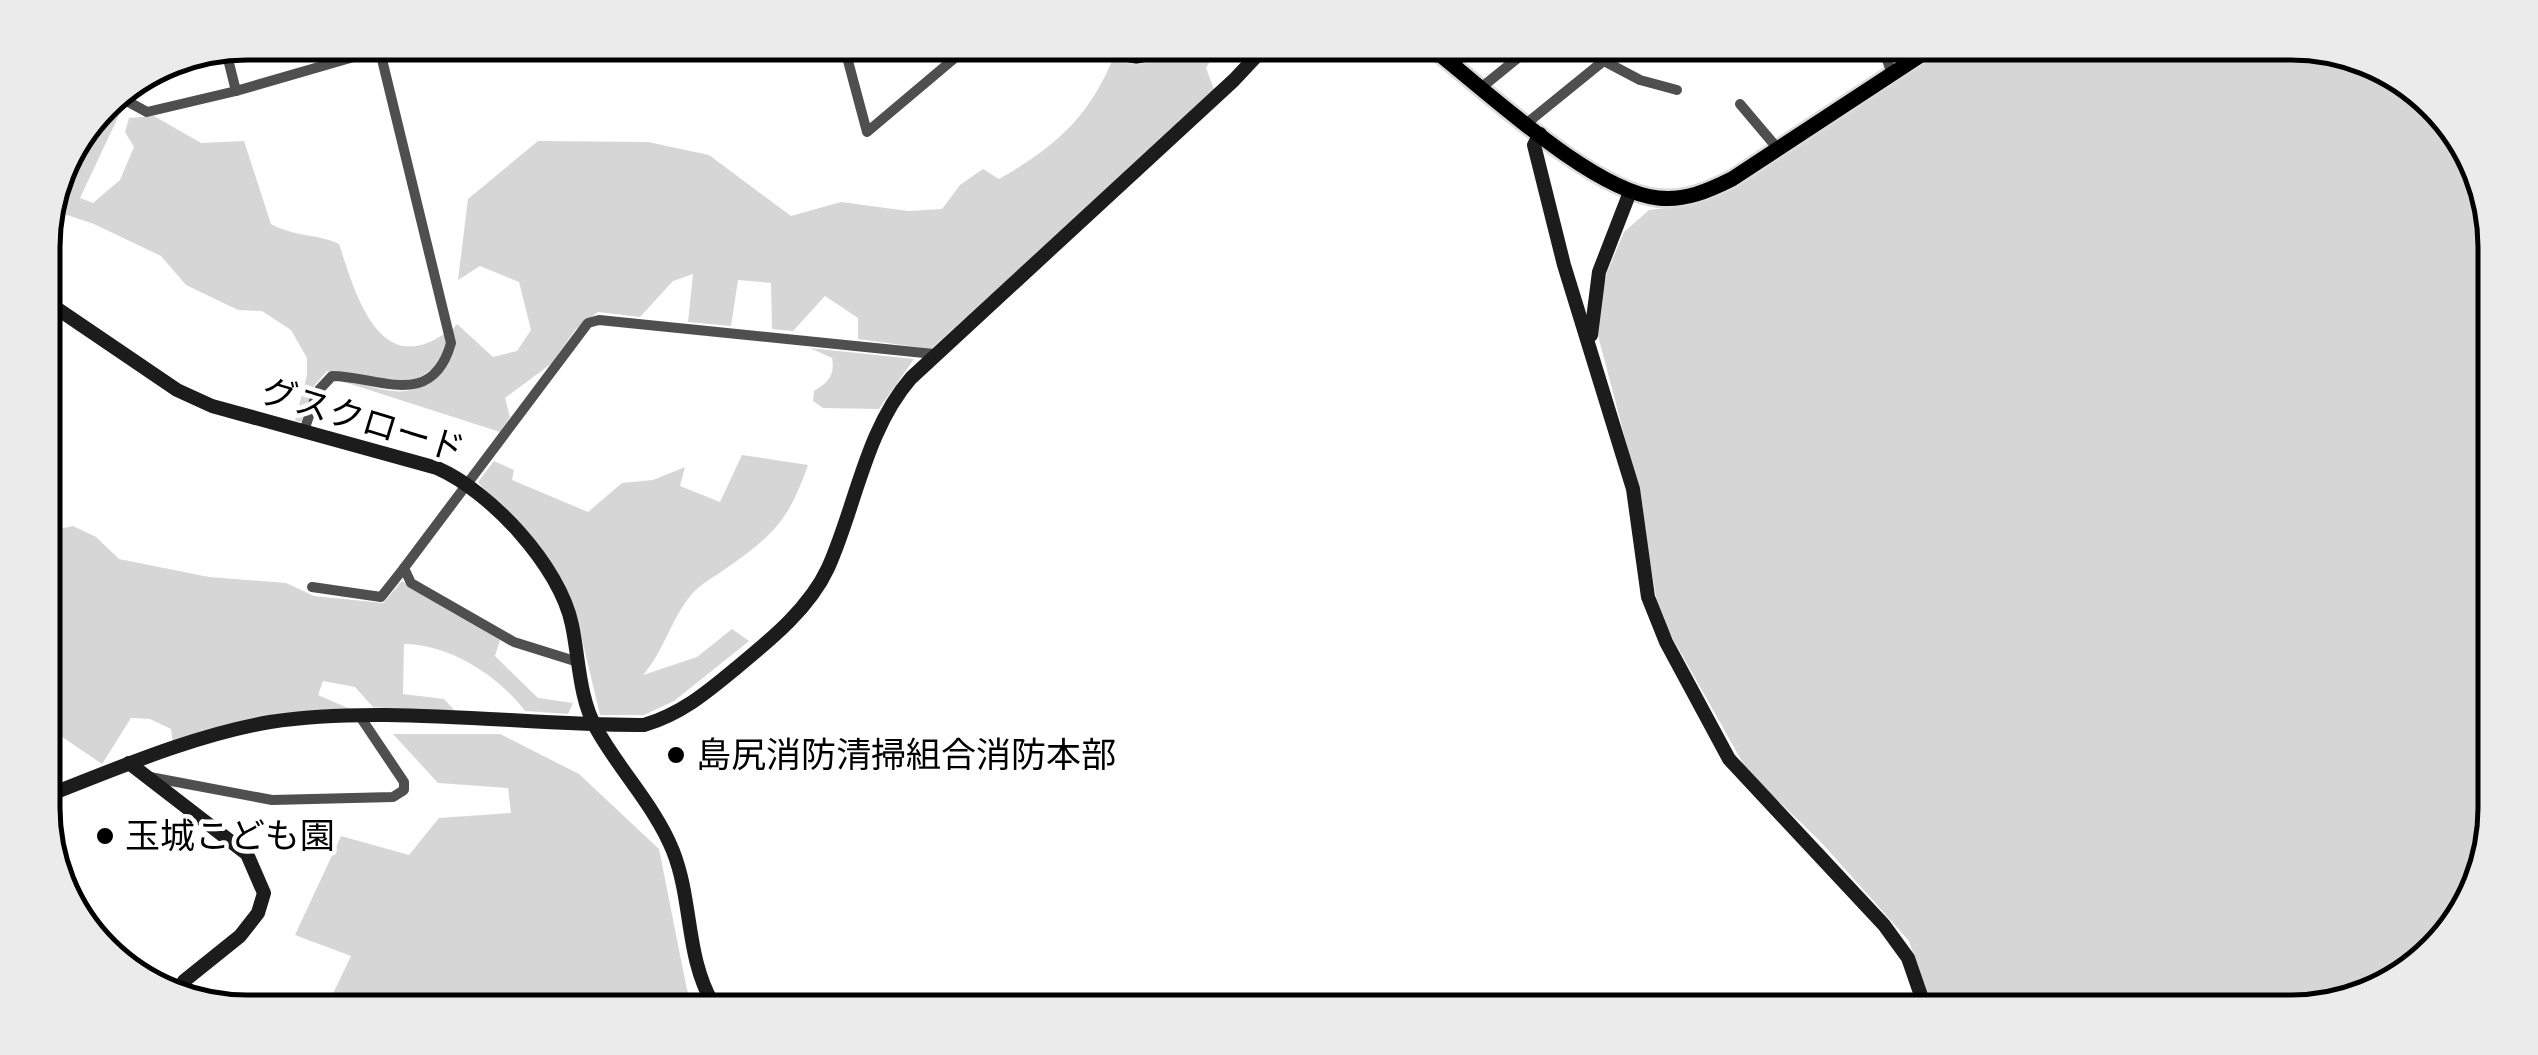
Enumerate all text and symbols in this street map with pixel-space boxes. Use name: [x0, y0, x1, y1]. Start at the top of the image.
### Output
street label: グスクロード: [256, 366, 470, 473]
place label: 島尻消防清掃組合消防本部: [696, 731, 1116, 778]
marker: 島尻消防清掃組合消防本部: [665, 744, 687, 766]
place label: 玉城こども園: [125, 812, 335, 859]
marker: 玉城こども園: [94, 825, 116, 847]

